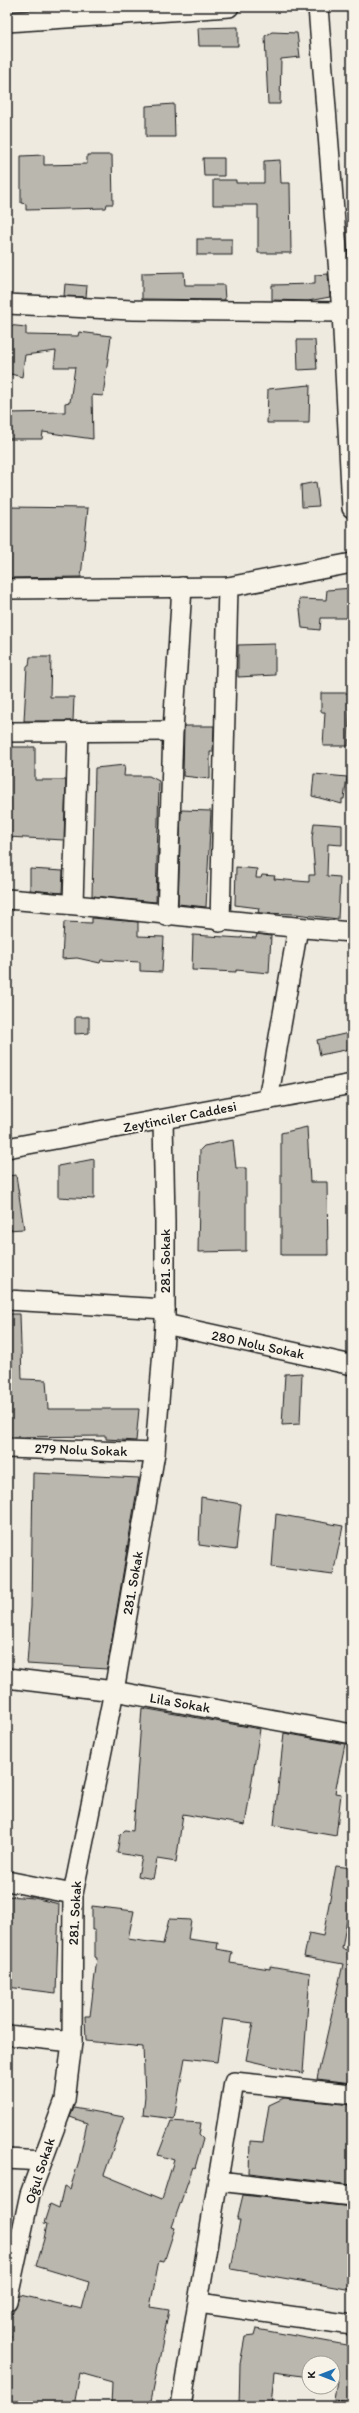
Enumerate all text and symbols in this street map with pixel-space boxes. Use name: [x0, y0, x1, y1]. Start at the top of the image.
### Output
street label: Zeytinciler Caddesi: [122, 1098, 238, 1136]
street label: 281. Sokak: [157, 1229, 174, 1293]
street label: 280 Nolu Sokak: [210, 1327, 307, 1363]
street label: 279 Nolu Sokak: [34, 1440, 128, 1460]
street label: 281. Sokak: [119, 1550, 147, 1616]
street label: Lila Sokak: [148, 1689, 212, 1717]
street label: 281. Sokak: [65, 1880, 85, 1946]
street label: Oğul Sokak: [21, 2135, 59, 2206]
north arrow: [301, 2355, 341, 2395]
text: K: [305, 2371, 318, 2379]

